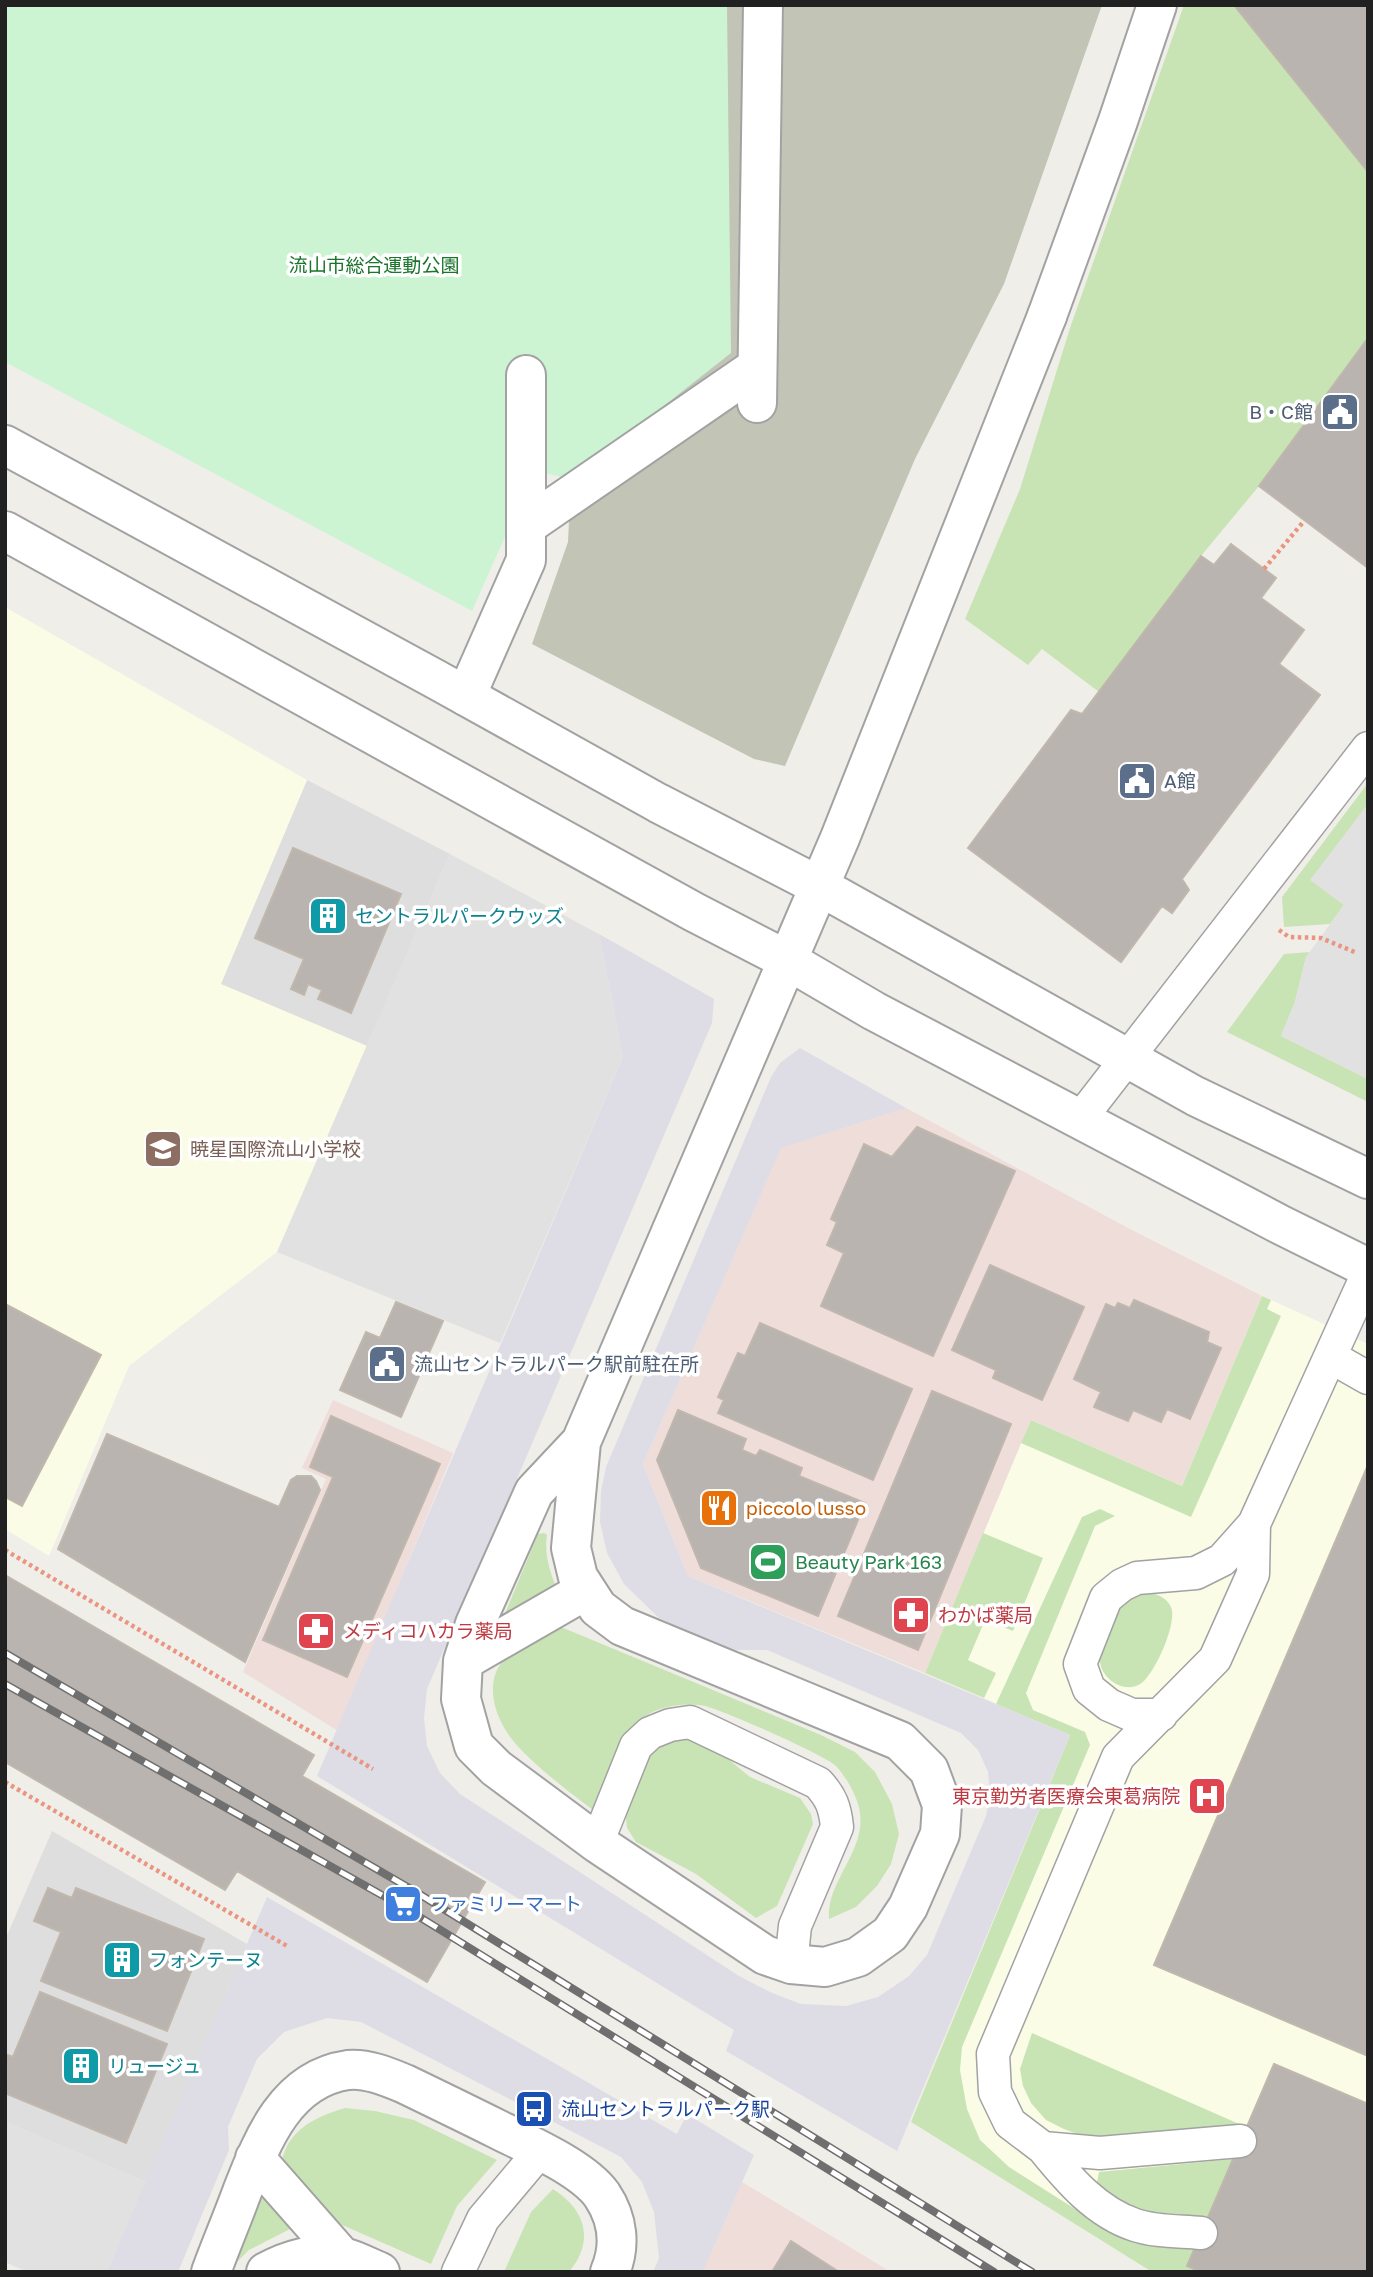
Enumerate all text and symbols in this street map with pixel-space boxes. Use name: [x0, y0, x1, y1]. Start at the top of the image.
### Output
park label: 流山市総合運動公園: [288, 253, 460, 276]
public building icon: B・C館: [1319, 391, 1361, 433]
place label: B・C館: [1249, 400, 1313, 423]
public building icon: A館: [1116, 760, 1158, 802]
place label: A館: [1164, 769, 1196, 792]
building icon: セントラルパークウッズ: [307, 895, 349, 937]
place label: セントラルパークウッズ: [355, 904, 564, 927]
school or university icon: 暁星国際流山小学校: [142, 1128, 184, 1170]
place label: 暁星国際流山小学校: [190, 1137, 361, 1160]
public building icon: 流山セントラルパーク駅前駐在所: [366, 1343, 408, 1385]
place label: 流山セントラルパーク駅前駐在所: [414, 1352, 699, 1375]
restaurant icon: piccolo lusso: [698, 1487, 740, 1529]
place label: piccolo lusso: [746, 1496, 866, 1519]
sports icon: Beauty Park 163: [747, 1541, 789, 1583]
place label: Beauty Park 163: [795, 1550, 942, 1573]
pharmacy icon: わかば薬局: [890, 1594, 932, 1636]
place label: わかば薬局: [938, 1603, 1033, 1626]
pharmacy icon: メディコハカラ薬局: [295, 1610, 337, 1652]
place label: メディコハカラ薬局: [343, 1619, 513, 1642]
hospital icon: 東京勤労者医療会東葛病院: [1186, 1775, 1228, 1817]
place label: 東京勤労者医療会東葛病院: [952, 1784, 1180, 1807]
supermarket icon: ファミリーマート: [382, 1883, 424, 1925]
place label: ファミリーマート: [430, 1892, 582, 1915]
building icon: フォンテーヌ: [101, 1939, 143, 1981]
place label: フォンテーヌ: [149, 1948, 263, 1971]
building icon: リュージュ: [60, 2045, 102, 2087]
place label: リュージュ: [108, 2054, 201, 2077]
bus stop icon: 流山セントラルパーク駅: [513, 2088, 555, 2130]
place label: 流山セントラルパーク駅: [561, 2097, 770, 2120]

